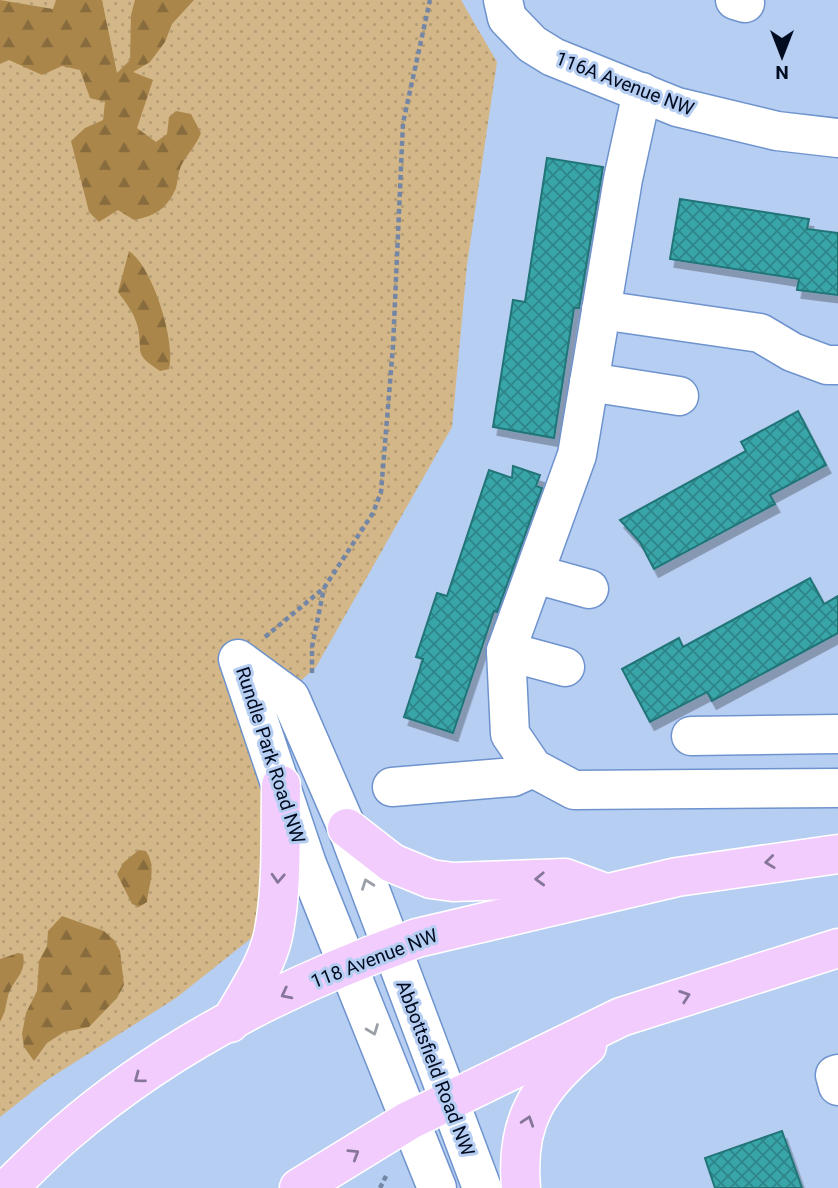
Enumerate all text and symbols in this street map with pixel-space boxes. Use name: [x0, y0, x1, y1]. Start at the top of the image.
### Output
north arrow: [747, 21, 817, 91]
street label: 116A Avenue NW: [552, 46, 697, 120]
text: N: [775, 61, 789, 84]
street label: Rundle Park Road NW: [231, 664, 310, 847]
one-way arrow: [764, 854, 776, 869]
one-way arrow: [534, 871, 545, 886]
one-way arrow: [271, 873, 286, 884]
one-way arrow: [361, 879, 375, 891]
street label: 118 Avenue NW: [308, 924, 441, 993]
street label: Abbottsfield Road NW: [391, 977, 480, 1159]
one-way arrow: [281, 985, 293, 999]
one-way arrow: [679, 989, 691, 1004]
one-way arrow: [364, 1023, 378, 1035]
one-way arrow: [134, 1070, 146, 1083]
one-way arrow: [520, 1115, 534, 1127]
one-way arrow: [346, 1150, 359, 1163]

